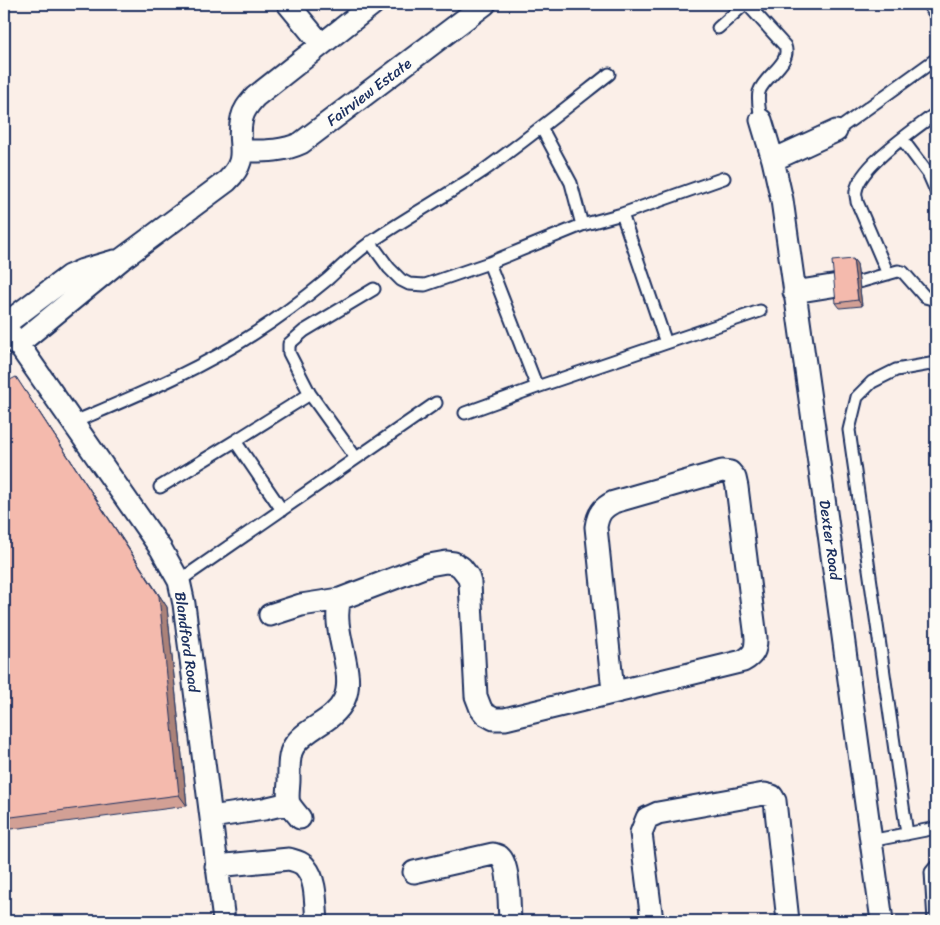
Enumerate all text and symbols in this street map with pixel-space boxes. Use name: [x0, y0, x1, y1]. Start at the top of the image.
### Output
street label: Fairview Estate: [321, 51, 417, 133]
street label: Dexter Road: [812, 498, 849, 583]
street label: Blandford Road: [167, 590, 207, 695]

